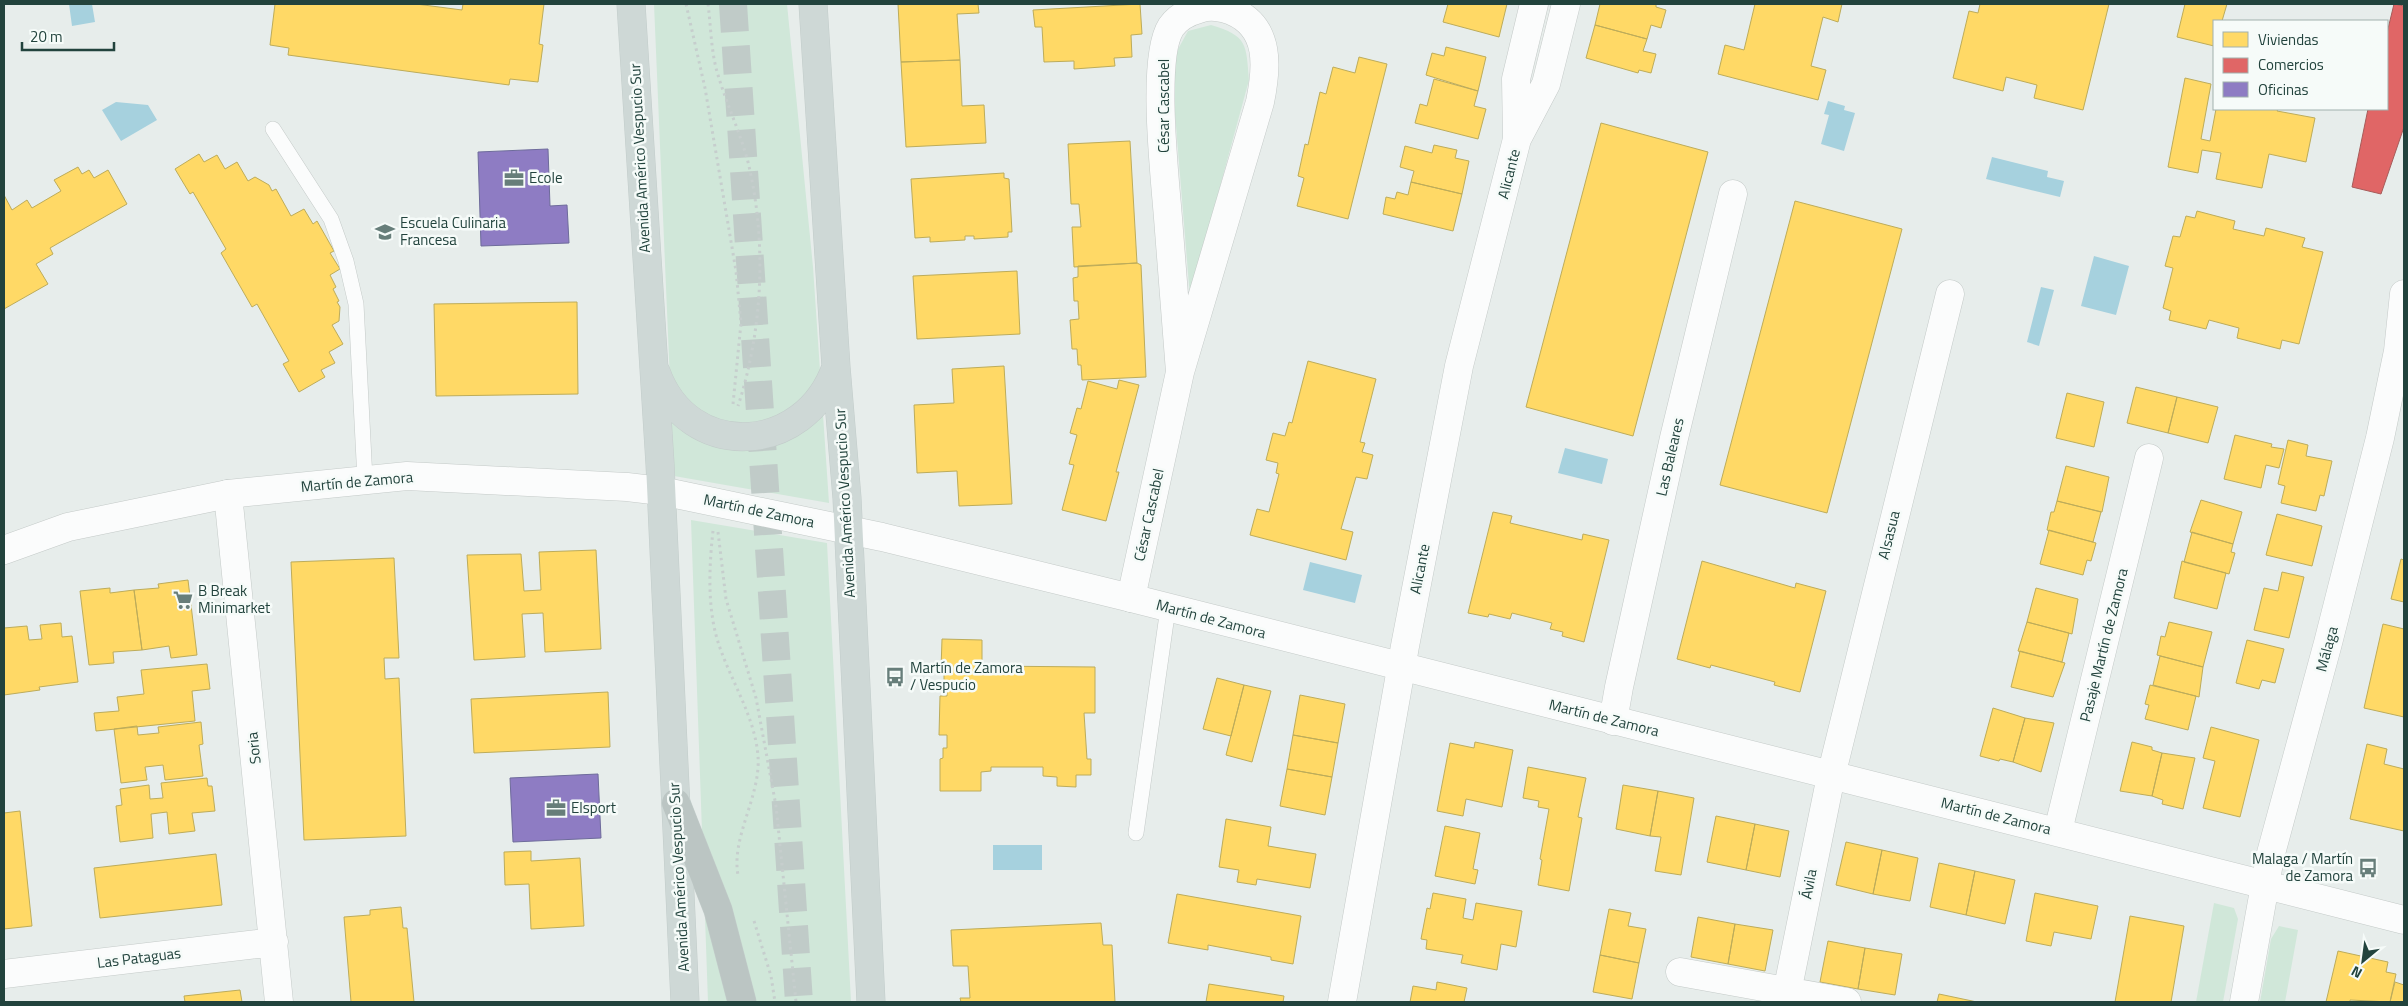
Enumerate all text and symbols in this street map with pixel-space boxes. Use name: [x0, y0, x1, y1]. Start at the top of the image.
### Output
scale bar: [22, 20, 115, 52]
legend: [2213, 20, 2388, 110]
text: 20 m: [30, 25, 63, 48]
text: Viviendas: [2258, 28, 2319, 51]
text: Comercios: [2258, 53, 2324, 76]
street label: César Cascabel: [1152, 59, 1175, 153]
street label: Avenida Américo Vespucio Sur: [623, 63, 656, 253]
text: Oficinas: [2258, 78, 2309, 101]
street label: Alicante: [1491, 147, 1526, 201]
place label: Ecole: [529, 166, 563, 189]
office icon: Ecole: [503, 167, 525, 189]
place label: Escuela Culinaria Francesa: [400, 211, 506, 251]
school or university icon: Escuela Culinaria Francesa: [374, 221, 396, 243]
street label: Avenida Américo Vespucio Sur: [828, 408, 861, 598]
street label: Las Baleares: [1649, 415, 1690, 498]
street label: Martín de Zamora: [300, 465, 415, 498]
street label: César Cascabel: [1127, 466, 1170, 563]
street label: Martín de Zamora: [702, 488, 817, 534]
street label: Alsasua: [1871, 508, 1906, 562]
street label: Alicante: [1403, 542, 1436, 596]
street label: Pasaje Martín de Zamora: [2073, 565, 2134, 724]
place label: B Break Minimarket: [198, 579, 271, 619]
supermarket icon: B Break Minimarket: [172, 589, 194, 611]
street label: Martín de Zamora: [1154, 593, 1269, 644]
street label: Málaga: [2309, 623, 2344, 674]
place label: Martín de Zamora / Vespucio: [910, 656, 1023, 696]
bus stop icon: Martín de Zamora / Vespucio: [884, 666, 906, 688]
street label: Martín de Zamora: [1547, 693, 1662, 742]
street label: Soria: [240, 730, 267, 765]
street label: Avenida Américo Vespucio Sur: [662, 782, 695, 972]
street label: Martín de Zamora: [1939, 791, 2054, 840]
place label: Elsport: [571, 796, 617, 819]
office icon: Elsport: [545, 797, 567, 819]
place label: Malaga / Martín de Zamora: [2252, 847, 2353, 887]
bus stop icon: Malaga / Martín de Zamora: [2357, 857, 2379, 879]
street label: Ávila: [1794, 866, 1823, 901]
north arrow: [2338, 936, 2388, 986]
street label: Las Pataguas: [96, 941, 182, 974]
text: N: [2347, 961, 2366, 984]

